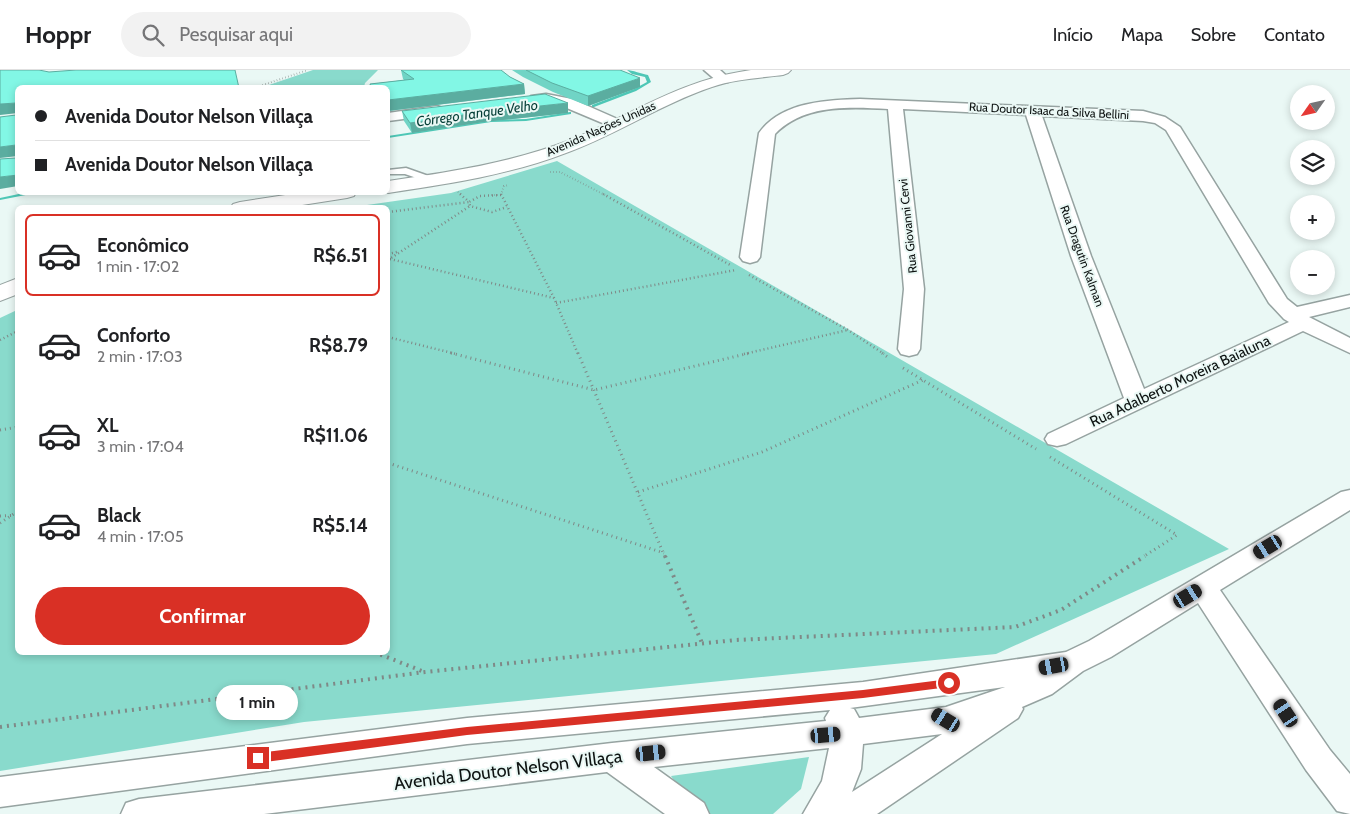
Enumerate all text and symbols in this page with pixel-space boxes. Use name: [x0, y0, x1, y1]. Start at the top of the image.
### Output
search box: [121, 12, 471, 57]
text: Hoppr: [25, 20, 91, 49]
icon: search: [139, 21, 167, 49]
text: Pesquisar aqui: [179, 23, 293, 46]
text: Início: [1053, 24, 1093, 46]
text: Mapa: [1121, 24, 1163, 46]
text: Sobre: [1191, 24, 1236, 46]
text: Contato: [1264, 24, 1325, 46]
north arrow: [1290, 85, 1335, 130]
map controls: [1290, 85, 1335, 295]
water label: Córrego Tanque Velho: [415, 96, 539, 130]
street label: Avenida Nações Unidas: [544, 98, 658, 159]
street label: Rua Doutor Isaac da Silva Bellini: [969, 99, 1130, 122]
text: Avenida Doutor Nelson Villaça: [65, 105, 313, 128]
button: layers: [1290, 140, 1335, 185]
text: Avenida Doutor Nelson Villaça: [65, 153, 313, 176]
street label: Rua Giovanni Cervi: [895, 178, 920, 274]
button: +: [1290, 195, 1335, 240]
street label: Rua Dragutin Kalman: [1057, 203, 1108, 309]
icon: car: [37, 233, 82, 278]
text: Econômico: [97, 234, 189, 257]
text: R$6.51: [313, 244, 368, 267]
button: −: [1290, 250, 1335, 295]
text: 1 min · 17:02: [97, 257, 179, 276]
icon: car: [37, 323, 82, 368]
text: Conforto: [97, 324, 170, 347]
street label: Rua Adalberto Moreira Baialuna: [1087, 331, 1274, 431]
text: R$8.79: [309, 334, 368, 357]
text: 2 min · 17:03: [97, 347, 183, 366]
icon: car: [37, 413, 82, 458]
text: XL: [97, 414, 118, 437]
text: R$11.06: [303, 424, 368, 447]
text: 3 min · 17:04: [97, 437, 184, 456]
icon: car: [37, 503, 82, 548]
text: Black: [97, 504, 141, 527]
text: R$5.14: [312, 514, 368, 537]
text: 4 min · 17:05: [97, 527, 184, 546]
car: [1251, 533, 1284, 561]
car: [1171, 582, 1204, 610]
button: Confirmar: [35, 587, 370, 645]
car: [1037, 656, 1070, 676]
route start: [938, 672, 960, 694]
callout: 1 min: [217, 686, 299, 720]
text: 1 min: [239, 693, 275, 712]
car: [1271, 696, 1300, 730]
car: [929, 706, 962, 734]
car: [810, 726, 841, 744]
car: [635, 744, 666, 762]
street label: Avenida Doutor Nelson Villaça: [393, 745, 624, 795]
route end: [247, 747, 269, 769]

